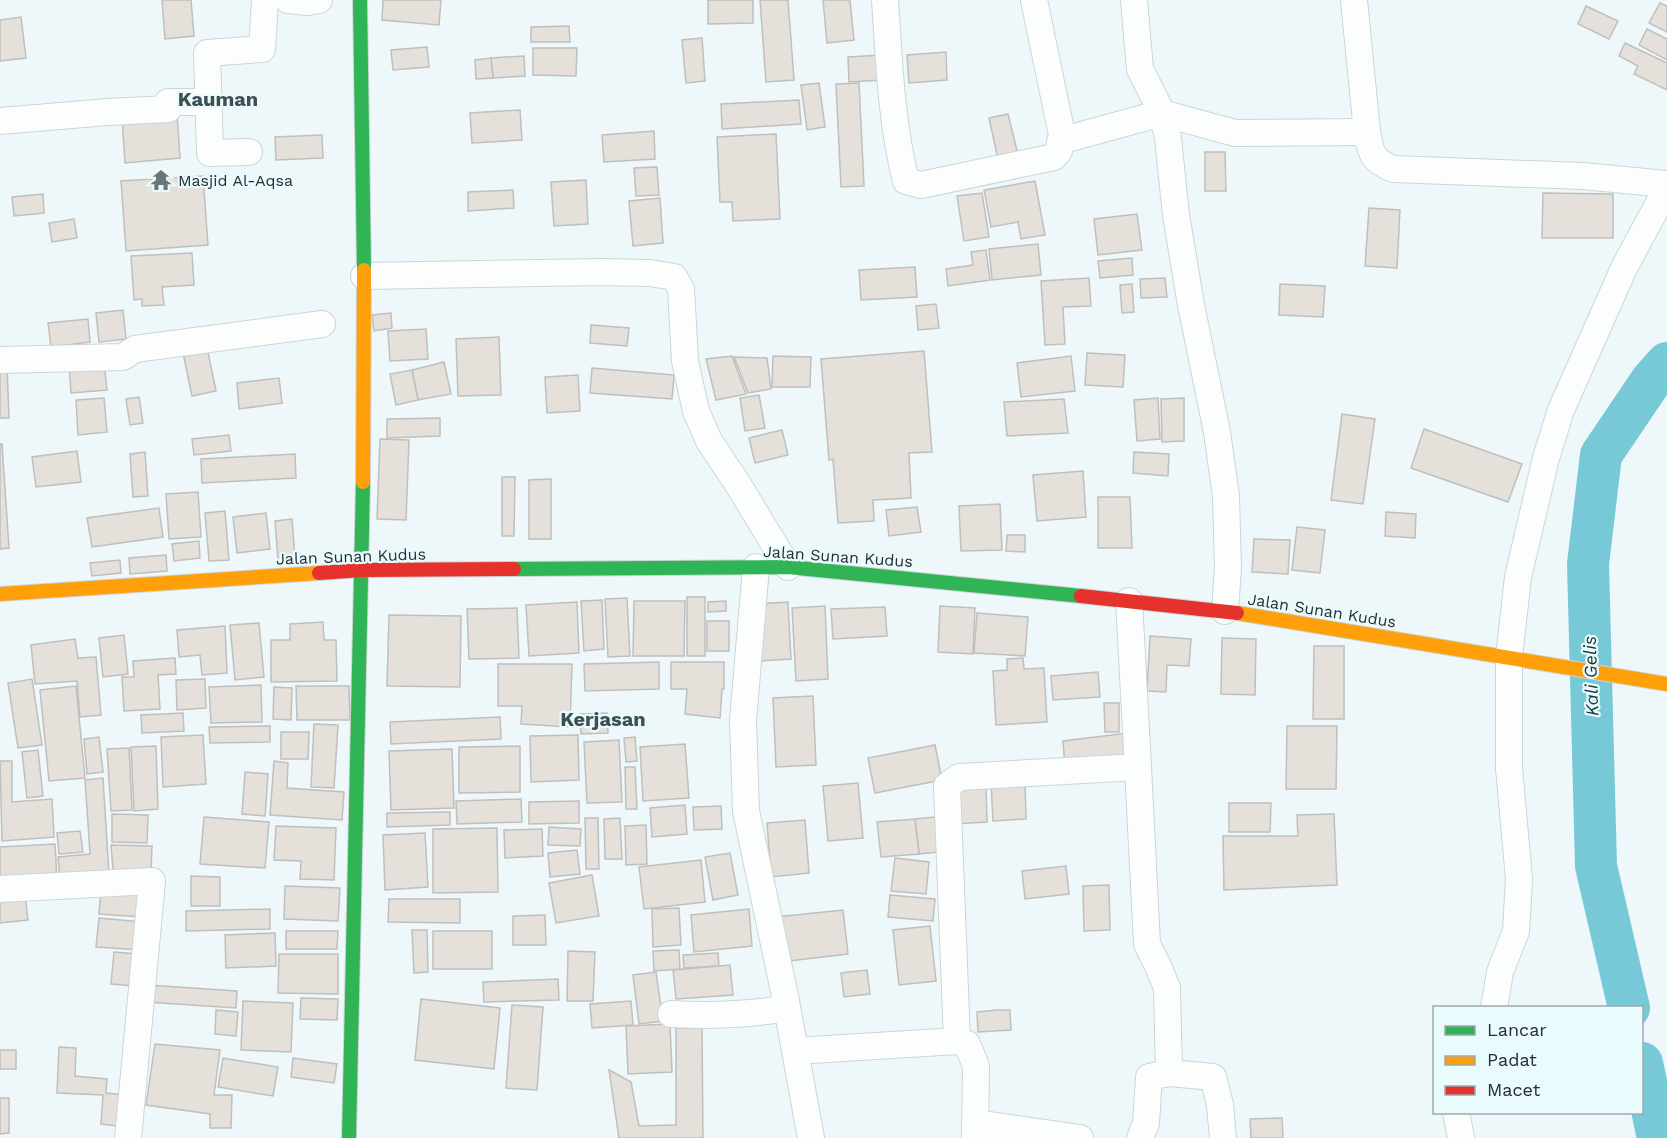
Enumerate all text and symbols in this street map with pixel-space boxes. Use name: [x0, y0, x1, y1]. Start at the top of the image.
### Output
district label: Kauman: [178, 87, 258, 111]
temple icon: Masjid Al-Aqsa: [149, 168, 173, 192]
place label: Masjid Al-Aqsa: [178, 171, 293, 190]
street label: Jalan Sunan Kudus: [763, 542, 913, 571]
street label: Jalan Sunan Kudus: [276, 544, 426, 569]
street label: Jalan Sunan Kudus: [1246, 589, 1397, 632]
water label: Kali Gelis: [1579, 636, 1602, 717]
district label: Kerjasan: [560, 707, 646, 731]
legend: [1433, 1006, 1643, 1114]
text: Lancar: [1487, 1019, 1547, 1040]
text: Padat: [1487, 1049, 1537, 1070]
text: Macet: [1487, 1079, 1541, 1100]

